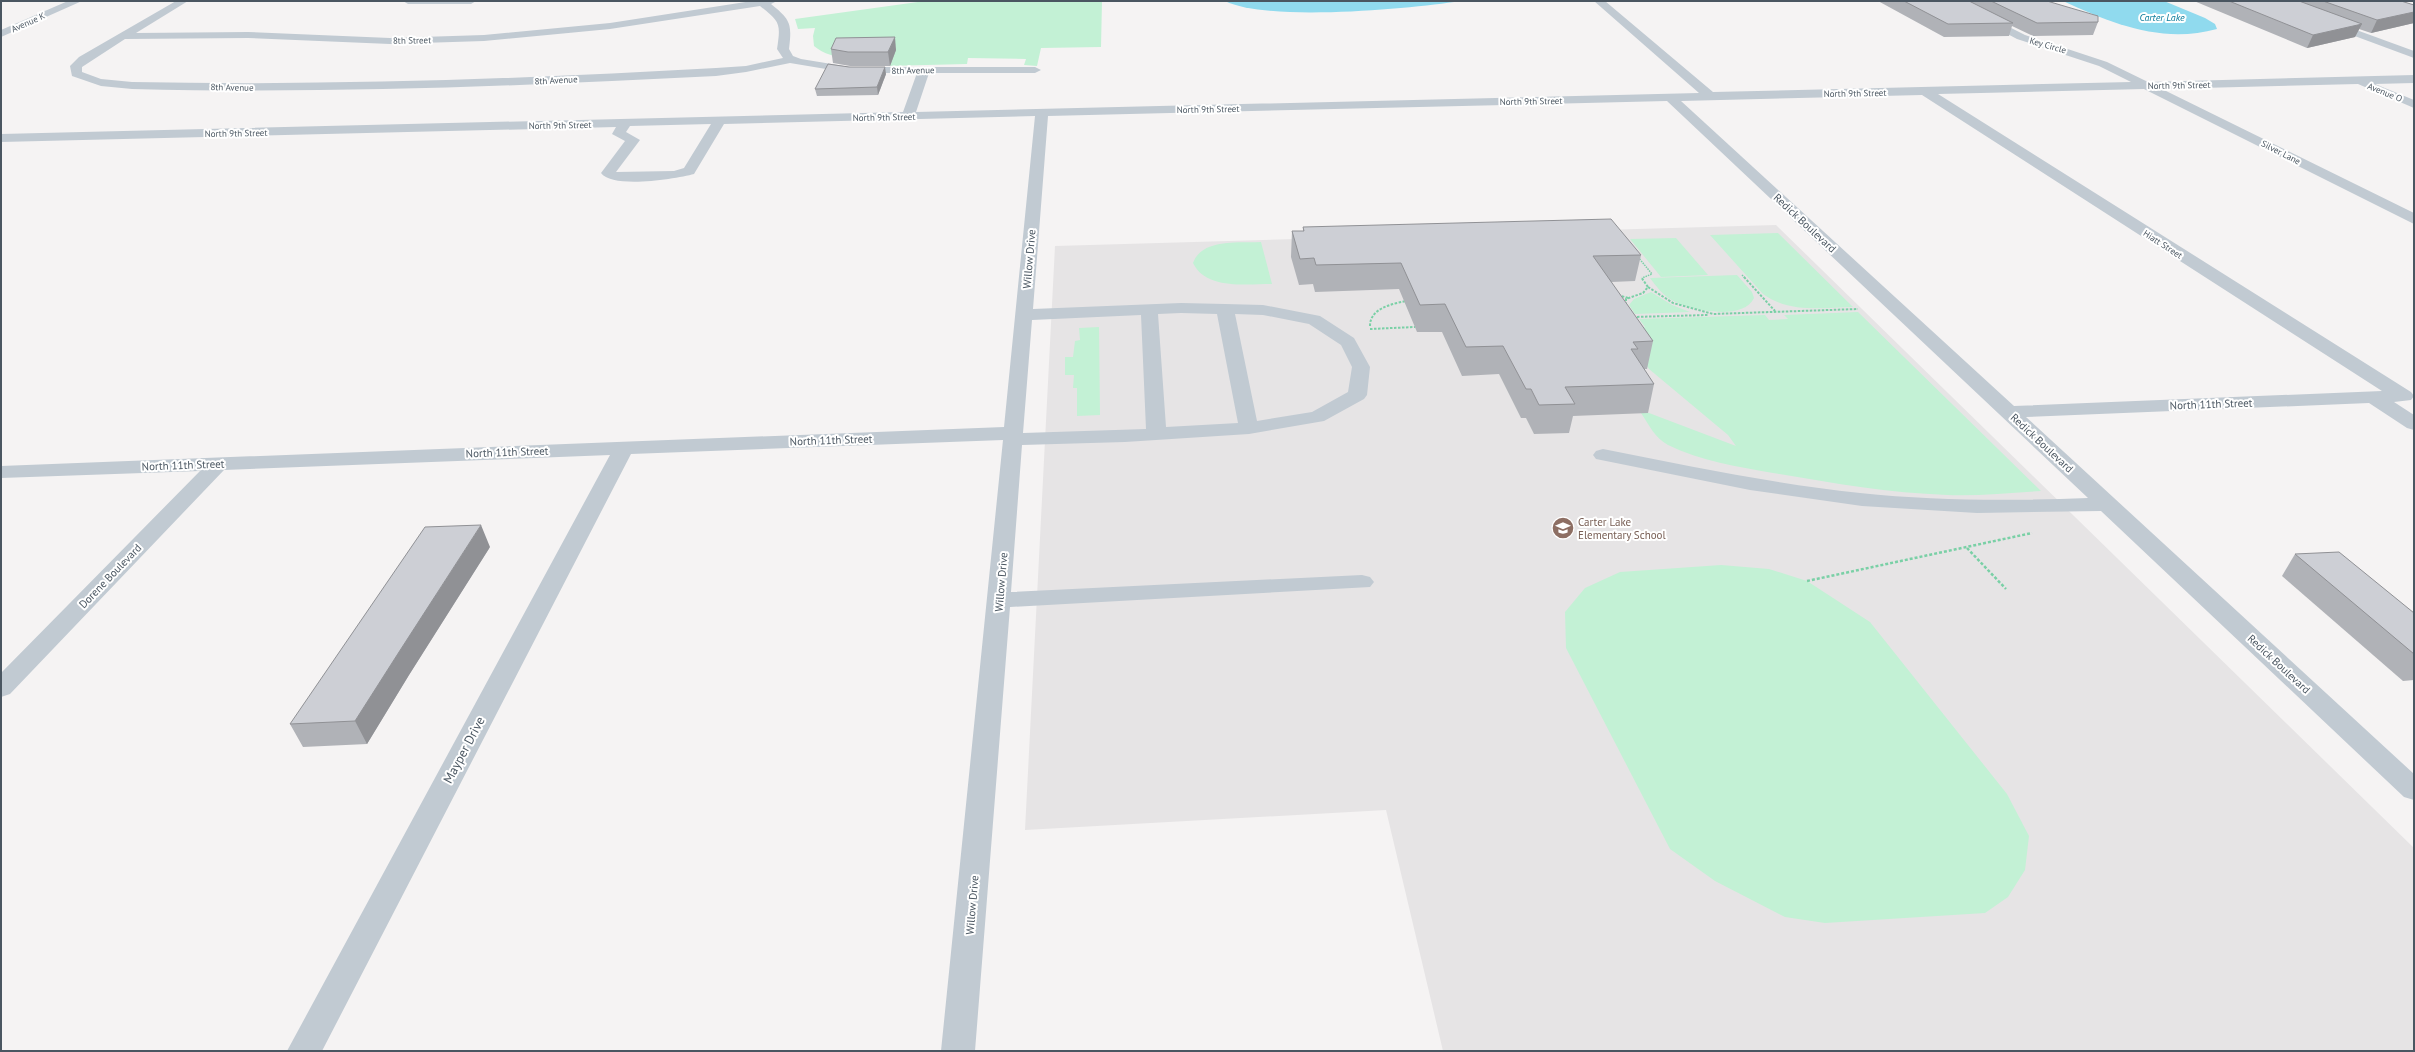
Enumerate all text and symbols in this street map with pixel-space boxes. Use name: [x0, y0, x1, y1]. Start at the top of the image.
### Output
street label: Avenue K: [9, 9, 47, 34]
water label: Carter Lake: [2139, 11, 2185, 24]
street label: 8th Street: [393, 34, 431, 46]
street label: Key Circle: [2028, 35, 2068, 56]
street label: 8th Avenue: [891, 64, 935, 76]
street label: 8th Avenue: [534, 73, 578, 87]
street label: North 9th Street: [2147, 79, 2211, 91]
street label: Avenue O: [2366, 80, 2404, 104]
street label: 8th Avenue: [210, 81, 254, 93]
street label: North 9th Street: [1823, 87, 1887, 99]
street label: North 9th Street: [1499, 95, 1563, 107]
street label: North 9th Street: [1176, 103, 1240, 115]
street label: North 9th Street: [852, 111, 916, 123]
street label: North 9th Street: [528, 119, 592, 131]
street label: North 9th Street: [204, 127, 268, 139]
street label: Silver Lane: [2260, 137, 2303, 167]
street label: Redick Boulevard: [1771, 190, 1839, 256]
street label: Hiatt Street: [2141, 227, 2185, 261]
street label: Willow Drive: [1019, 228, 1039, 289]
street label: North 11th Street: [2169, 396, 2253, 412]
street label: Redick Boulevard: [2008, 410, 2076, 476]
street label: North 11th Street: [789, 432, 873, 448]
street label: North 11th Street: [465, 444, 549, 460]
street label: North 11th Street: [141, 457, 225, 473]
school or university icon: Carter Lake Elementary School: [1550, 515, 1576, 541]
place label: Carter Lake Elementary School: [1578, 515, 1666, 542]
street label: Dorene Boulevard: [76, 541, 144, 611]
street label: Willow Drive: [991, 551, 1011, 612]
street label: Redick Boulevard: [2245, 631, 2313, 697]
street label: Mayper Drive: [439, 714, 489, 786]
street label: Willow Drive: [962, 874, 982, 935]

